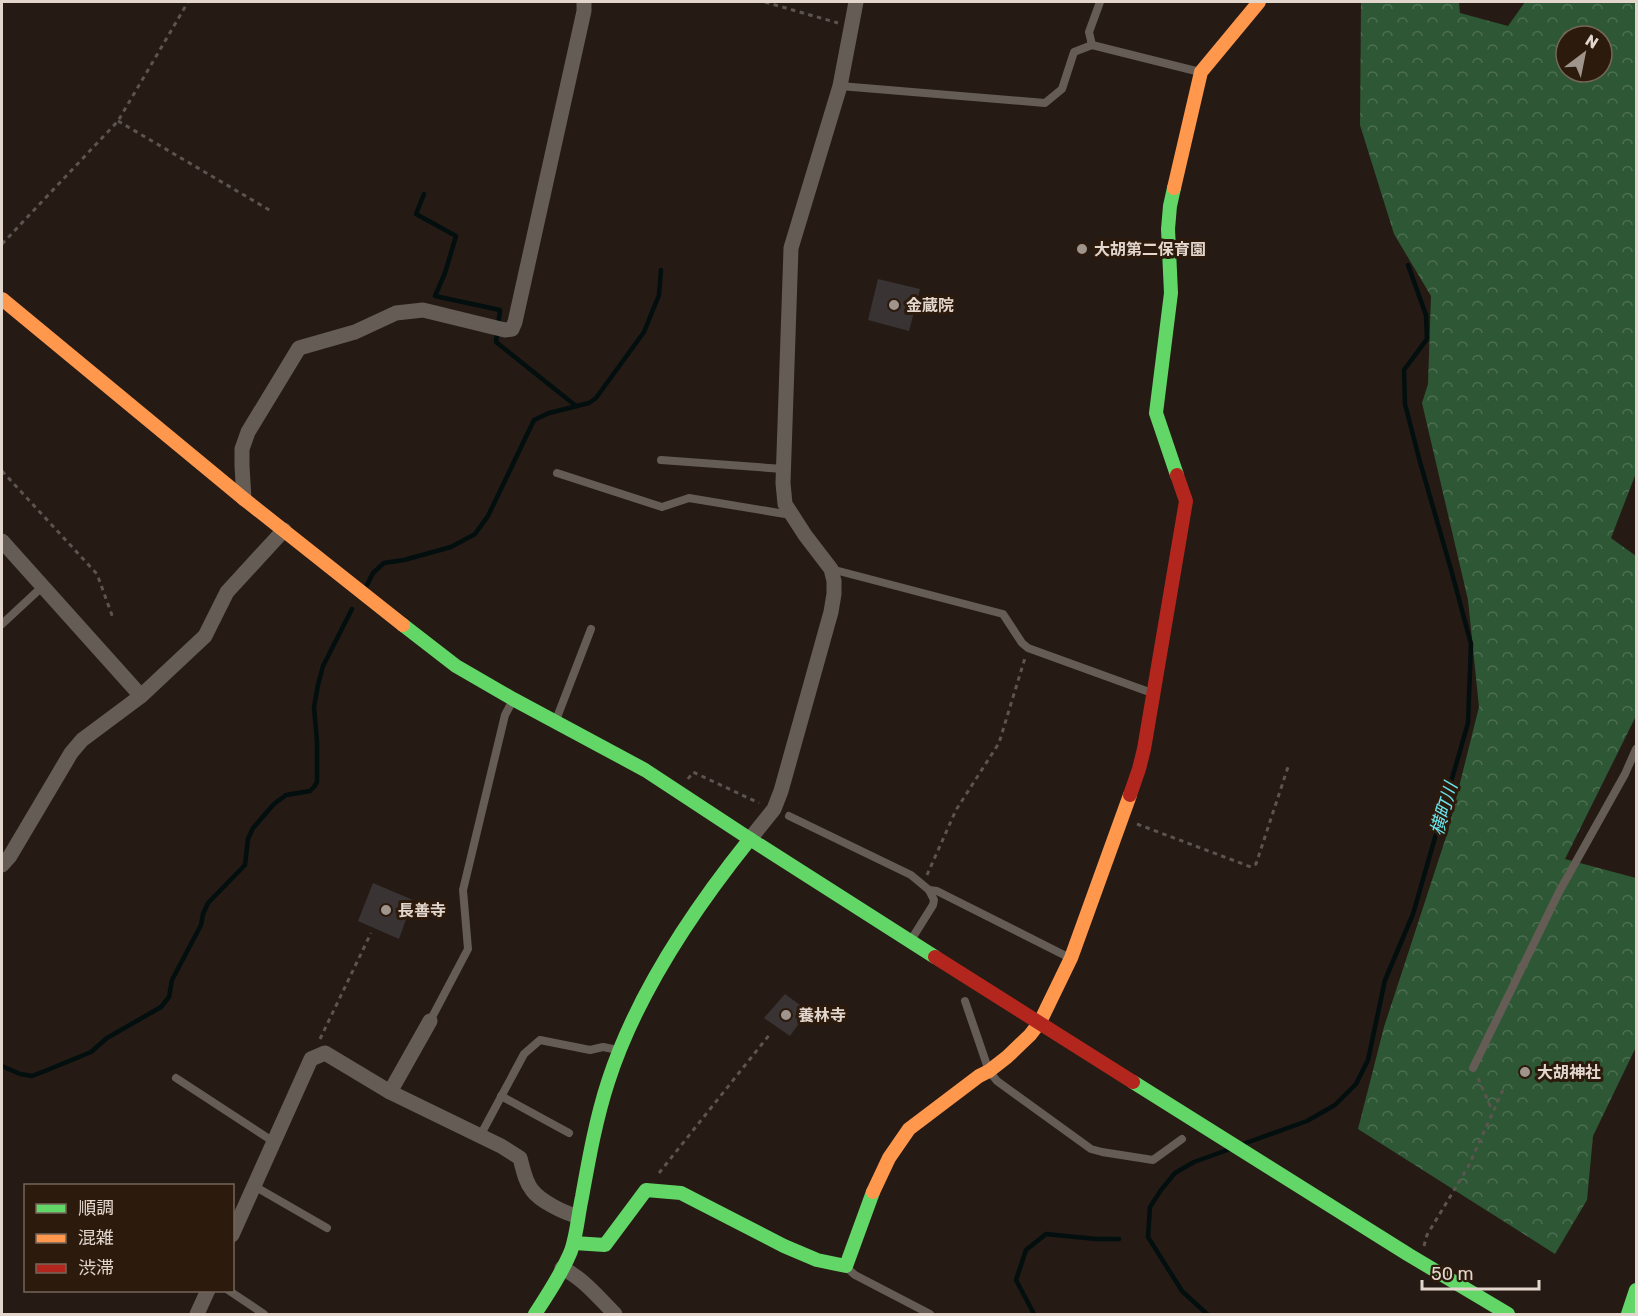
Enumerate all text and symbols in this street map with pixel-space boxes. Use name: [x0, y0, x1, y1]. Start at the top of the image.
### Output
north arrow: [1554, 24, 1614, 84]
text: N: [1582, 31, 1602, 53]
place label: 大胡第二保育園: [1094, 240, 1206, 259]
marker: 大胡第二保育園: [1075, 242, 1089, 256]
place label: 金蔵院: [906, 296, 954, 315]
marker: 金蔵院: [887, 298, 901, 312]
water label: 横町川: [1426, 778, 1463, 838]
place label: 長善寺: [398, 901, 446, 920]
marker: 長善寺: [379, 903, 393, 917]
place label: 養林寺: [798, 1006, 846, 1025]
marker: 養林寺: [779, 1008, 793, 1022]
place label: 大胡神社: [1537, 1063, 1601, 1082]
marker: 大胡神社: [1518, 1065, 1532, 1079]
legend: [24, 1184, 234, 1292]
text: 順調: [78, 1197, 114, 1219]
text: 混雑: [78, 1227, 114, 1249]
scale bar: [1422, 1253, 1539, 1291]
text: 渋滞: [78, 1257, 114, 1279]
text: 50 m: [1431, 1263, 1474, 1285]

